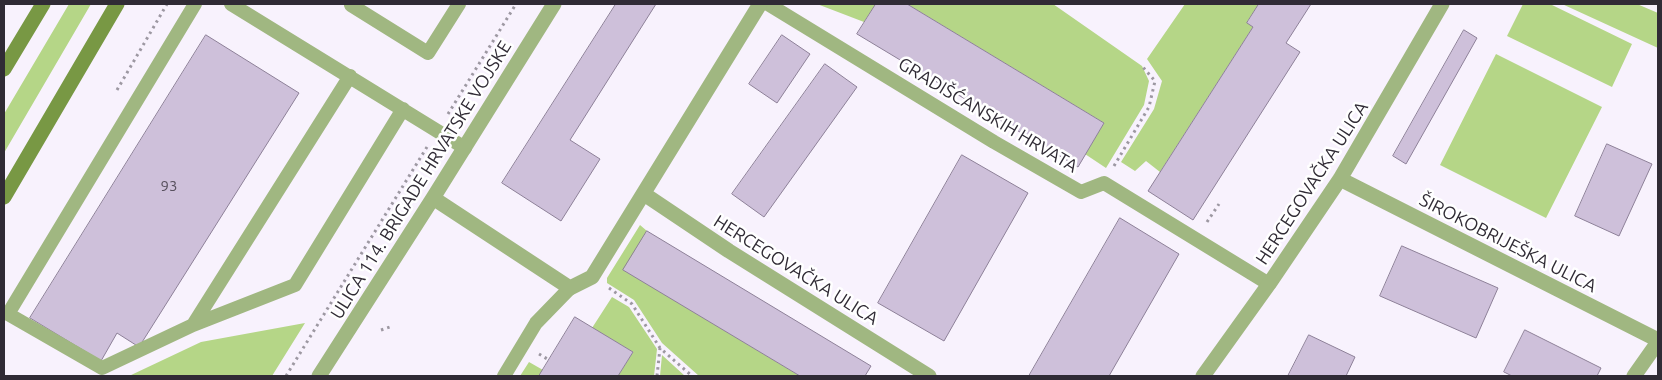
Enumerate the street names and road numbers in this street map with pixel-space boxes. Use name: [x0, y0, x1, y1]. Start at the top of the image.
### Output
street label: ULICA 114. BRIGADE HRVATSKE VOJSKE: [326, 37, 516, 323]
street label: GRADIŠĆANSKIH HRVATA: [894, 53, 1082, 177]
street label: HERCEGOVAČKA ULICA: [1251, 97, 1373, 269]
street label: ŠIROKOBRIJEŠKA ULICA: [1416, 189, 1600, 297]
street label: HERCEGOVAČKA ULICA: [710, 211, 882, 329]

